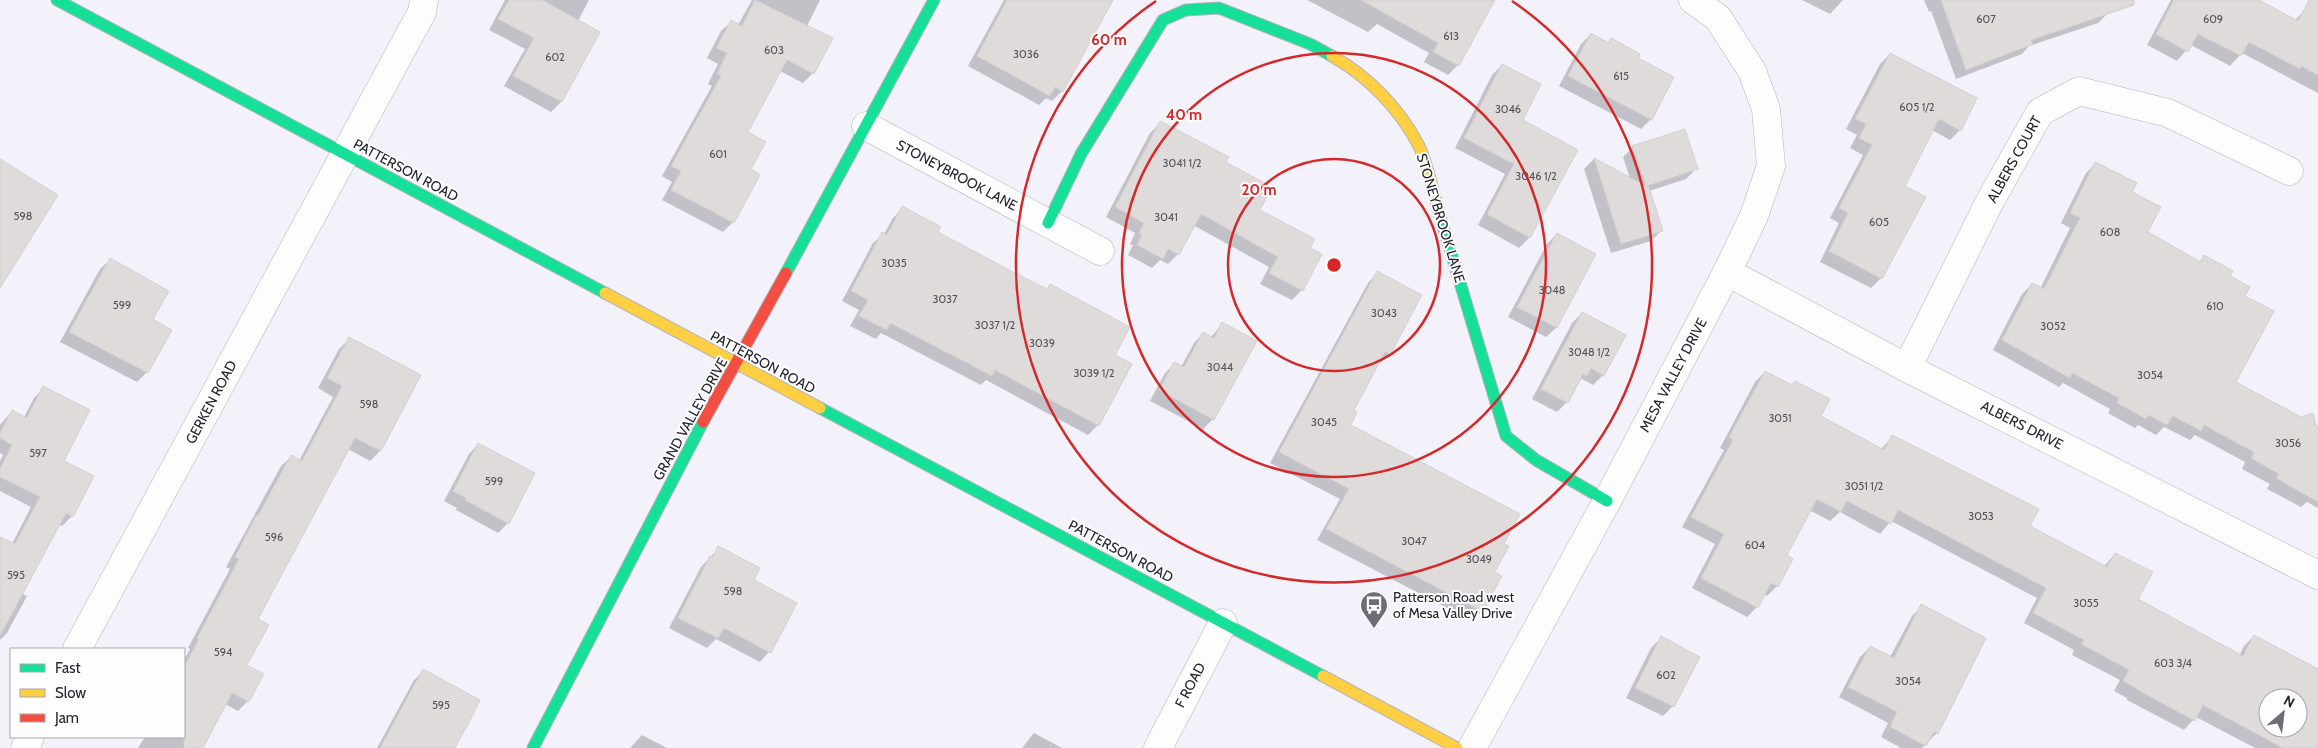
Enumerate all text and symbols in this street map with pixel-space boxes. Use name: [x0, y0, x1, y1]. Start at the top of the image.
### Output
house number: 607: [1976, 12, 1996, 26]
house number: 609: [2203, 12, 2223, 26]
house number: 613: [1443, 29, 1459, 43]
text: 60 m: [1091, 31, 1127, 49]
house number: 603: [764, 43, 784, 57]
house number: 3036: [1013, 47, 1039, 61]
house number: 602: [545, 50, 565, 64]
house number: 615: [1613, 69, 1629, 83]
house number: 605 1/2: [1899, 100, 1935, 114]
house number: 3046: [1495, 102, 1521, 116]
text: 40 m: [1166, 106, 1202, 124]
street label: ALBERS COURT: [1983, 112, 2046, 206]
street label: PATTERSON ROAD: [350, 135, 462, 205]
street label: STONEYBROOK LANE: [893, 136, 1021, 215]
house number: 601: [709, 147, 727, 161]
street label: STONEYBROOK LANE: [1413, 151, 1469, 285]
house number: 3041 1/2: [1163, 156, 1202, 170]
house number: 3046 1/2: [1515, 169, 1557, 183]
text: 20 m: [1242, 181, 1276, 199]
house number: 598: [14, 209, 32, 223]
house number: 3041: [1154, 210, 1178, 224]
house number: 605: [1869, 215, 1889, 229]
house number: 608: [2100, 225, 2120, 239]
house number: 3035: [881, 256, 907, 270]
centre of rings: [1325, 256, 1343, 274]
house number: 3048: [1539, 283, 1565, 297]
house number: 3037: [932, 292, 958, 306]
house number: 599: [113, 298, 131, 312]
house number: 610: [2206, 299, 2224, 313]
house number: 3043: [1371, 306, 1397, 320]
street label: MESA VALLEY DRIVE: [1635, 315, 1711, 435]
house number: 3037 1/2: [975, 318, 1015, 332]
house number: 3052: [2040, 319, 2066, 333]
street label: PATTERSON ROAD: [707, 327, 819, 397]
house number: 3039: [1029, 336, 1055, 350]
house number: 3048 1/2: [1568, 345, 1610, 359]
street label: GRAND VALLEY DRIVE: [649, 354, 731, 483]
street label: GERKEN ROAD: [181, 357, 241, 447]
house number: 3044: [1207, 360, 1234, 374]
house number: 3039 1/2: [1073, 366, 1115, 380]
house number: 3054: [2137, 368, 2164, 382]
house number: 598: [360, 397, 378, 411]
street label: ALBERS DRIVE: [1978, 397, 2066, 454]
house number: 3051: [1768, 411, 1792, 425]
house number: 3045: [1311, 415, 1337, 429]
house number: 3056: [2275, 436, 2301, 450]
house number: 597: [29, 446, 47, 460]
house number: 599: [485, 474, 503, 488]
house number: 3051 1/2: [1845, 479, 1884, 493]
house number: 3053: [1968, 509, 1994, 523]
street label: PATTERSON ROAD: [1065, 516, 1177, 586]
house number: 596: [265, 530, 283, 544]
house number: 3047: [1401, 534, 1427, 548]
house number: 604: [1745, 538, 1766, 552]
house number: 3049: [1466, 552, 1492, 566]
house number: 595: [7, 568, 25, 582]
house number: 598: [724, 584, 742, 598]
place label: Patterson Road west of Mesa Valley Drive: [1393, 588, 1514, 622]
bus stop icon: Patterson Road west of Mesa Valley Drive: [1359, 590, 1389, 629]
house number: 3055: [2073, 596, 2099, 610]
house number: 594: [214, 645, 233, 659]
legend: [10, 648, 185, 738]
house number: 603 3/4: [2154, 656, 2193, 670]
text: Fast: [55, 659, 80, 677]
street label: F ROAD: [1171, 659, 1209, 711]
house number: 602: [1656, 668, 1676, 682]
house number: 3054: [1895, 674, 1922, 688]
text: Slow: [55, 684, 86, 702]
north arrow: [2258, 688, 2308, 738]
text: N: [2281, 691, 2298, 712]
house number: 595: [432, 698, 450, 712]
text: Jam: [54, 709, 79, 727]

